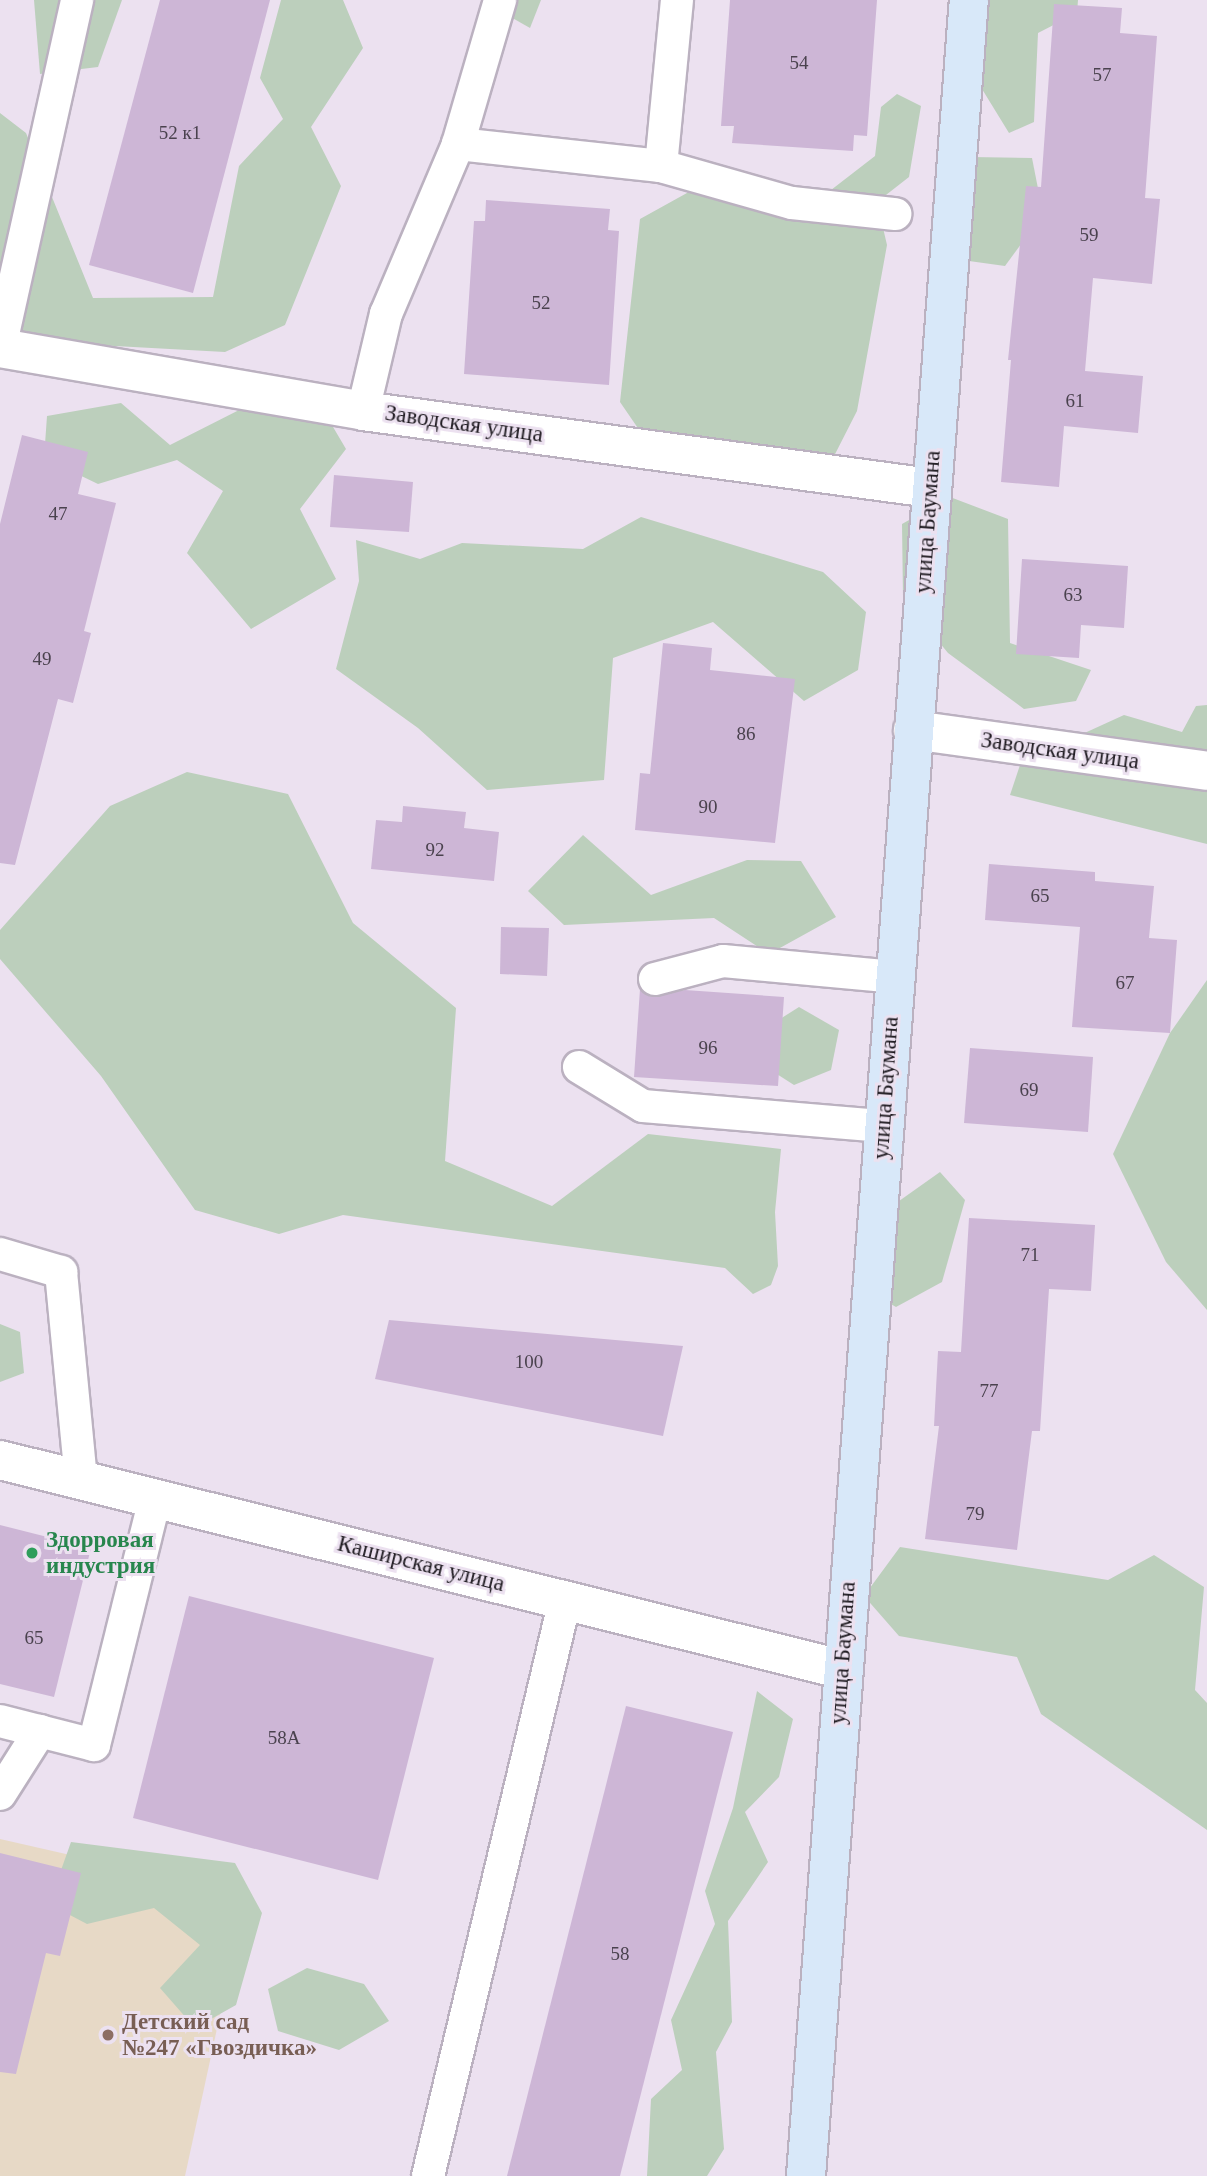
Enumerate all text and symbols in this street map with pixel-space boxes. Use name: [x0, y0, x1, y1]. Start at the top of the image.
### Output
house number: 54: [790, 52, 808, 74]
house number: 57: [1092, 64, 1112, 86]
house number: 52 к1: [159, 122, 201, 144]
house number: 59: [1080, 224, 1098, 246]
house number: 52: [532, 292, 551, 314]
house number: 61: [1066, 390, 1084, 412]
street label: Заводская улица: [383, 399, 545, 449]
street label: улица Баумана: [909, 450, 947, 594]
house number: 47: [48, 503, 68, 525]
house number: 63: [1064, 584, 1082, 606]
house number: 49: [32, 648, 52, 670]
house number: 86: [736, 723, 756, 745]
street label: Заводская улица: [979, 726, 1141, 776]
house number: 90: [698, 796, 718, 818]
house number: 92: [426, 839, 444, 861]
house number: 65: [1030, 885, 1050, 907]
house number: 67: [1116, 972, 1134, 994]
street label: улица Баумана: [867, 1016, 905, 1160]
house number: 96: [698, 1037, 718, 1059]
house number: 69: [1020, 1079, 1038, 1101]
house number: 71: [1020, 1244, 1040, 1266]
house number: 100: [515, 1351, 543, 1373]
house number: 77: [979, 1380, 998, 1402]
house number: 79: [965, 1503, 984, 1525]
place label: Здорровая индустрия: [46, 1526, 155, 1580]
street label: Каширская улица: [335, 1530, 507, 1598]
marker: Здорровая индустрия: [24, 1545, 40, 1561]
street label: улица Баумана: [824, 1581, 862, 1725]
house number: 65: [24, 1627, 43, 1649]
house number: 58А: [268, 1727, 300, 1749]
house number: 58: [610, 1943, 630, 1965]
place label: Детский сад №247 «Гвоздичка»: [122, 2008, 317, 2062]
marker: Детский сад №247 «Гвоздичка»: [100, 2027, 116, 2043]

